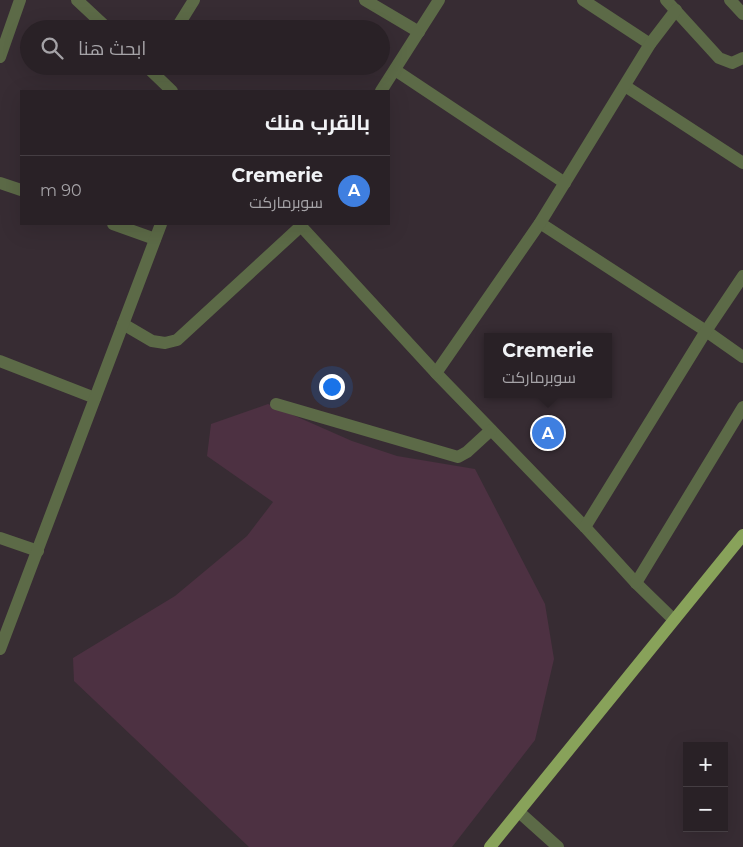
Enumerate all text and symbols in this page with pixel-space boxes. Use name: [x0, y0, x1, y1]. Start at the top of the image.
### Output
search box: [20, 20, 390, 75]
icon: search: [38, 34, 66, 62]
text: ابحث هنا: [78, 37, 146, 60]
text: بالقرب منك: [265, 110, 370, 135]
text: Cremerie: [231, 164, 323, 187]
text: 90 m: [40, 181, 82, 200]
text: A: [348, 181, 360, 200]
text: سوبرماركت: [249, 193, 323, 212]
popup: [484, 333, 612, 398]
text: Cremerie: [502, 339, 594, 362]
text: سوبرماركت: [502, 368, 576, 387]
your location: [319, 374, 345, 400]
pin: A: [532, 414, 564, 452]
map controls: [683, 742, 728, 832]
button: +: [683, 742, 728, 787]
button: −: [683, 787, 728, 832]

